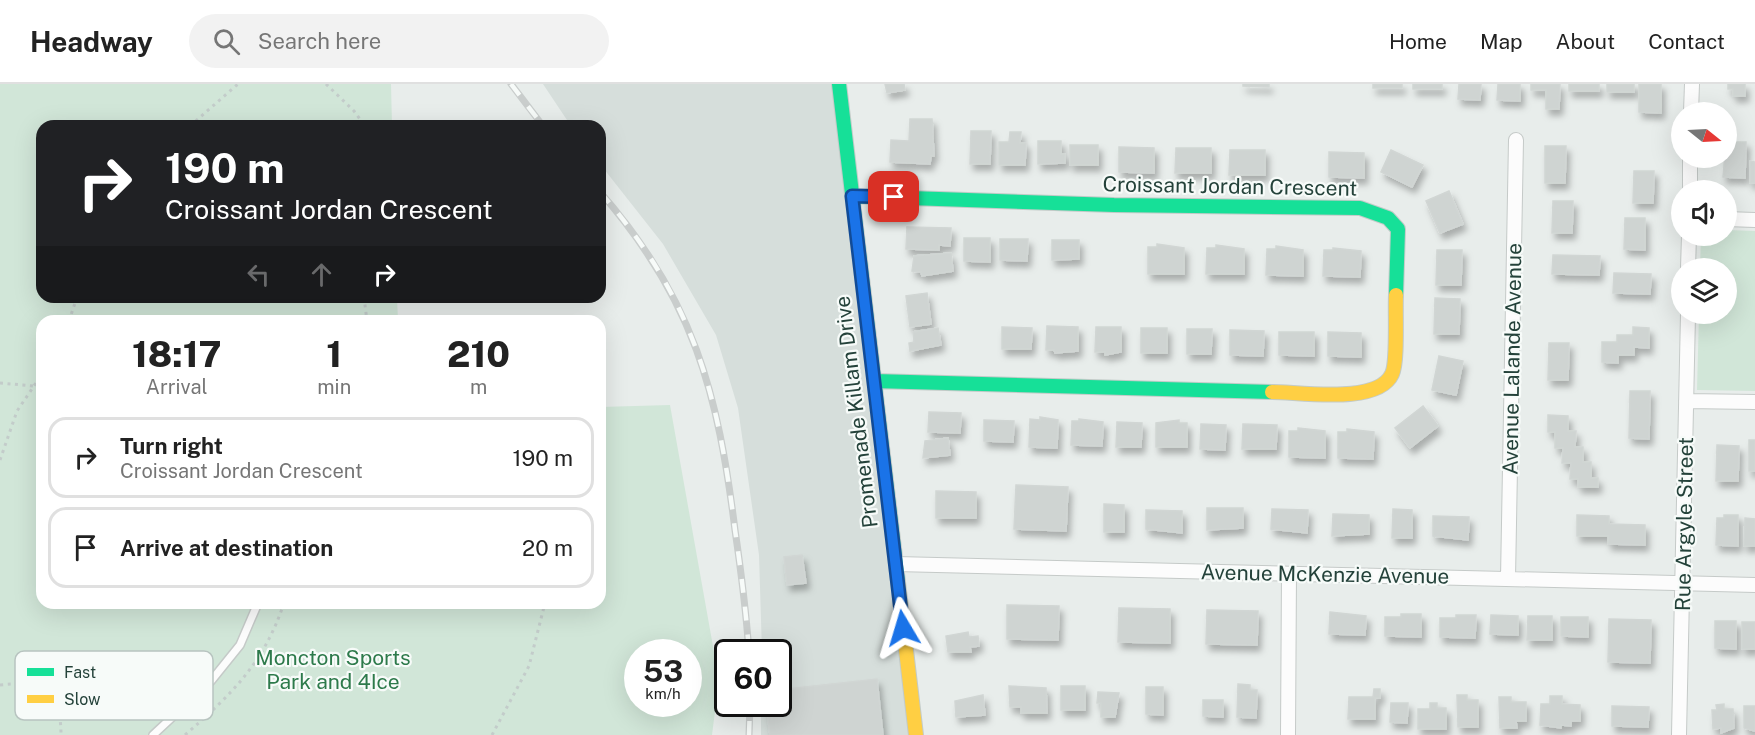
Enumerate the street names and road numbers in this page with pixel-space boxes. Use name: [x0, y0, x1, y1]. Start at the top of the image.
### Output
street label: Croissant Jordan Crescent: [1102, 171, 1358, 201]
street label: Avenue Lalande Avenue: [1497, 243, 1527, 475]
street label: Promenade Killam Drive: [829, 295, 883, 529]
street label: Rue Argyle Street: [1670, 437, 1698, 611]
street label: Avenue McKenzie Avenue: [1200, 559, 1450, 589]

